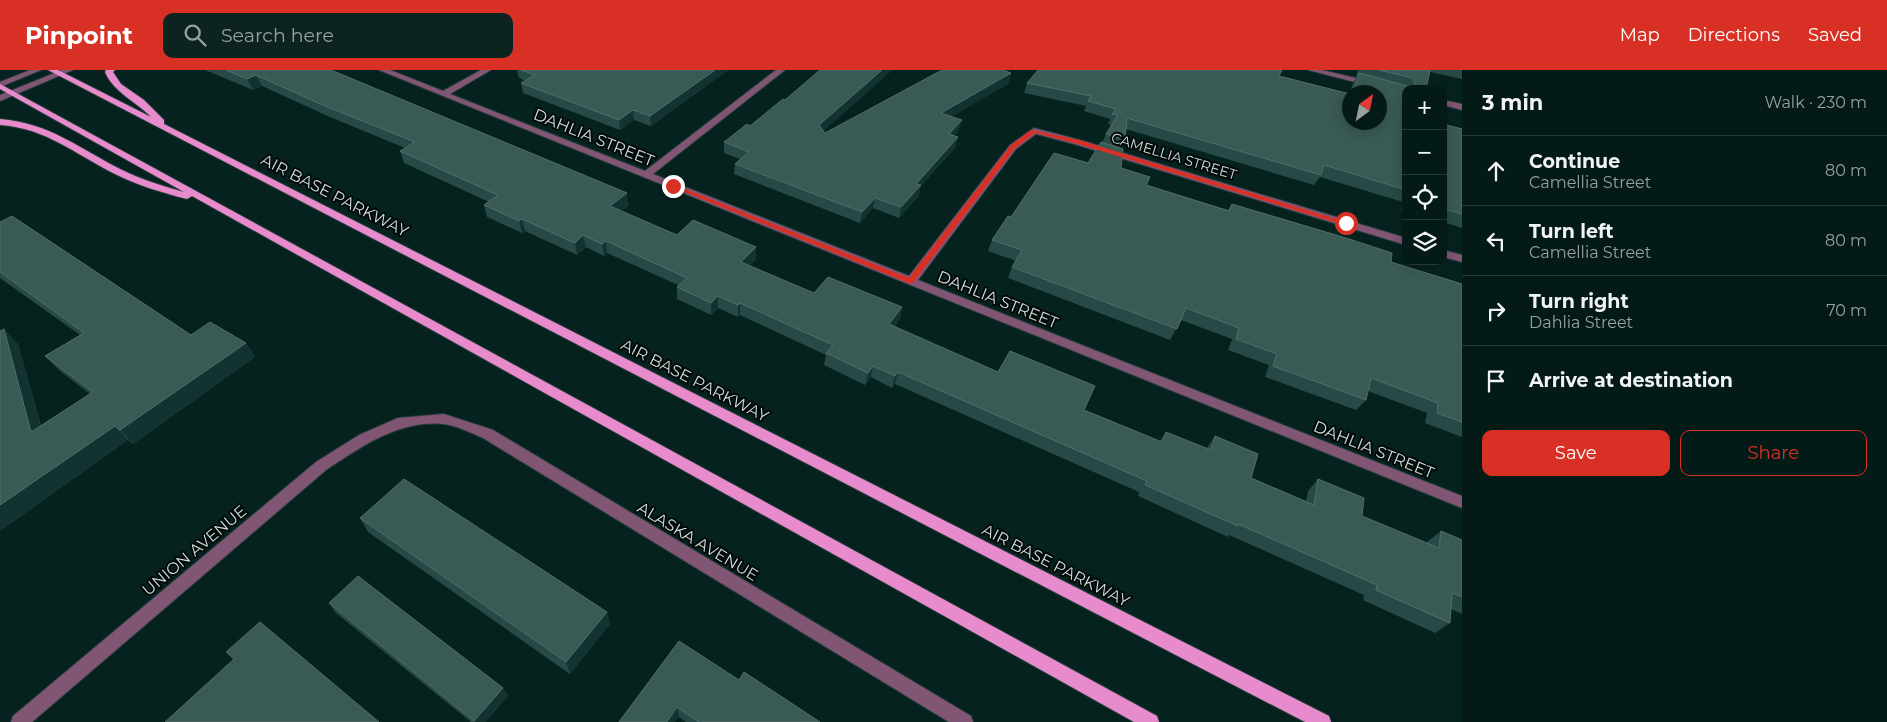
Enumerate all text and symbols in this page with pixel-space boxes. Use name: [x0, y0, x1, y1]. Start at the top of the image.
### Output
search box: [163, 13, 513, 58]
text: Pinpoint: [25, 21, 133, 50]
icon: search: [181, 21, 209, 49]
text: Search here: [221, 24, 334, 47]
text: Map: [1620, 24, 1660, 46]
text: Directions: [1688, 24, 1780, 46]
text: Saved: [1808, 24, 1862, 46]
north arrow: [1342, 85, 1387, 130]
map controls: [1402, 85, 1447, 265]
button: +: [1402, 85, 1447, 130]
text: 3 min: [1482, 90, 1543, 115]
text: Walk · 230 m: [1765, 93, 1867, 112]
street label: DAHLIA STREET: [531, 105, 658, 171]
street label: CAMELLIA STREET: [1109, 128, 1239, 184]
button: −: [1402, 130, 1447, 175]
street label: AIR BASE PARKWAY: [258, 150, 412, 241]
text: Continue: [1529, 150, 1620, 173]
icon: ahead: [1482, 157, 1510, 185]
text: 80 m: [1825, 161, 1867, 180]
text: Camellia Street: [1529, 173, 1651, 192]
route end: [662, 175, 685, 198]
button: locate: [1402, 175, 1447, 220]
route start: [1335, 212, 1358, 235]
button: layers: [1402, 220, 1447, 265]
text: Turn left: [1529, 220, 1614, 243]
icon: left: [1482, 227, 1510, 255]
text: 80 m: [1825, 231, 1867, 250]
text: Camellia Street: [1529, 243, 1651, 262]
street label: DAHLIA STREET: [935, 267, 1062, 333]
text: Turn right: [1529, 290, 1629, 313]
icon: right: [1482, 297, 1510, 325]
text: 70 m: [1826, 301, 1867, 320]
text: Dahlia Street: [1529, 313, 1633, 332]
street label: AIR BASE PARKWAY: [618, 335, 772, 426]
icon: arrive: [1482, 367, 1510, 395]
text: Arrive at destination: [1529, 369, 1733, 392]
street label: DAHLIA STREET: [1311, 417, 1438, 483]
button: Save: [1482, 430, 1670, 476]
button: Share: [1680, 430, 1867, 476]
street label: ALASKA AVENUE: [634, 498, 762, 585]
street label: UNION AVENUE: [138, 501, 250, 599]
street label: AIR BASE PARKWAY: [979, 520, 1133, 611]

